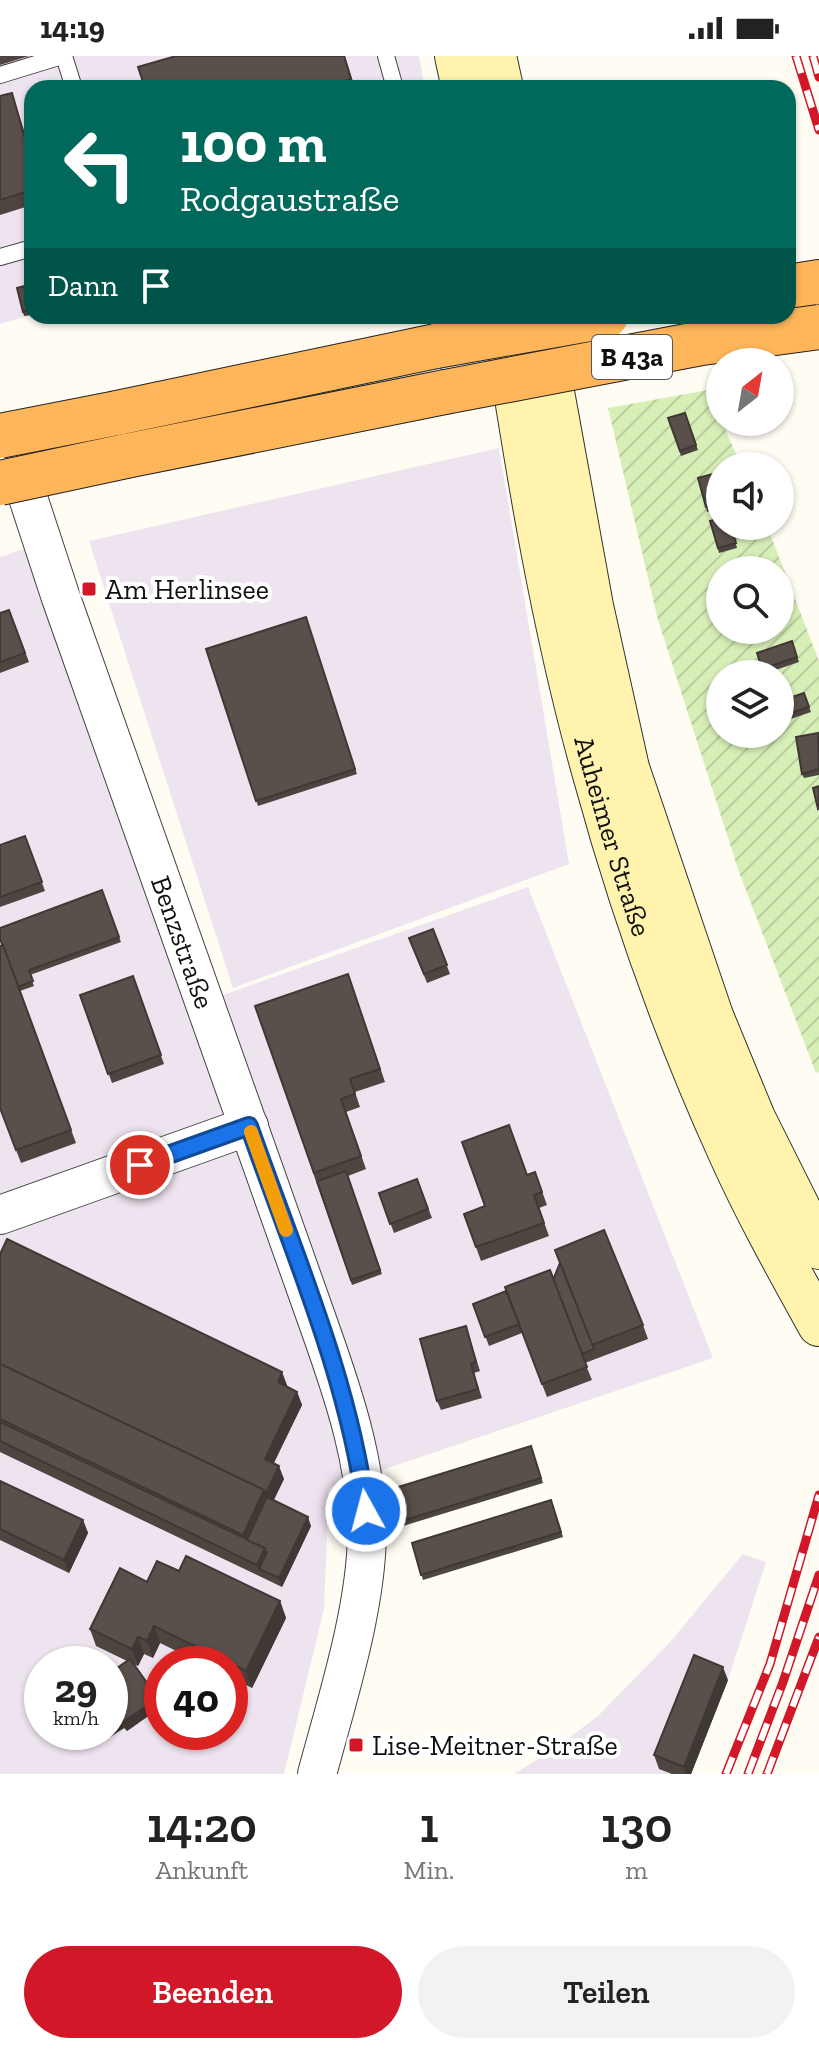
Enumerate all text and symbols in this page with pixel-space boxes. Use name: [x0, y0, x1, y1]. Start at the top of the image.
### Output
text: 14:19: [40, 10, 105, 46]
text: 100 m: [180, 109, 327, 176]
icon: left: [48, 112, 152, 216]
text: Rodgaustraße: [180, 177, 399, 220]
icon: arrive: [134, 264, 178, 308]
text: Dann: [48, 268, 118, 304]
road number: B 43a: [592, 335, 672, 379]
north arrow: [706, 348, 794, 436]
map controls: [706, 348, 794, 748]
button: sound: [706, 452, 794, 540]
button: search: [706, 556, 794, 644]
place label: Am Herlinsee: [105, 573, 269, 606]
marker: Am Herlinsee: [80, 580, 98, 598]
button: layers: [706, 660, 794, 748]
street label: Auheimer Straße: [567, 732, 658, 940]
street label: Benzstraße: [144, 872, 221, 1013]
pin: [106, 1131, 174, 1199]
icon: arrive: [118, 1143, 162, 1187]
position arrow: [324, 1469, 408, 1553]
speed limit sign: 40: [144, 1646, 248, 1750]
text: 29: [55, 1664, 97, 1712]
text: km/h: [53, 1706, 99, 1730]
place label: Lise-Meitner-Straße: [372, 1729, 618, 1762]
marker: Lise-Meitner-Straße: [347, 1736, 365, 1754]
text: 14:20: [147, 1797, 257, 1854]
text: 1: [419, 1797, 438, 1854]
text: 130: [601, 1797, 672, 1854]
text: Ankunft: [155, 1854, 248, 1886]
text: Min.: [404, 1854, 454, 1886]
text: m: [625, 1854, 648, 1886]
button: Beenden: [24, 1946, 402, 2038]
button: Teilen: [418, 1946, 795, 2038]

